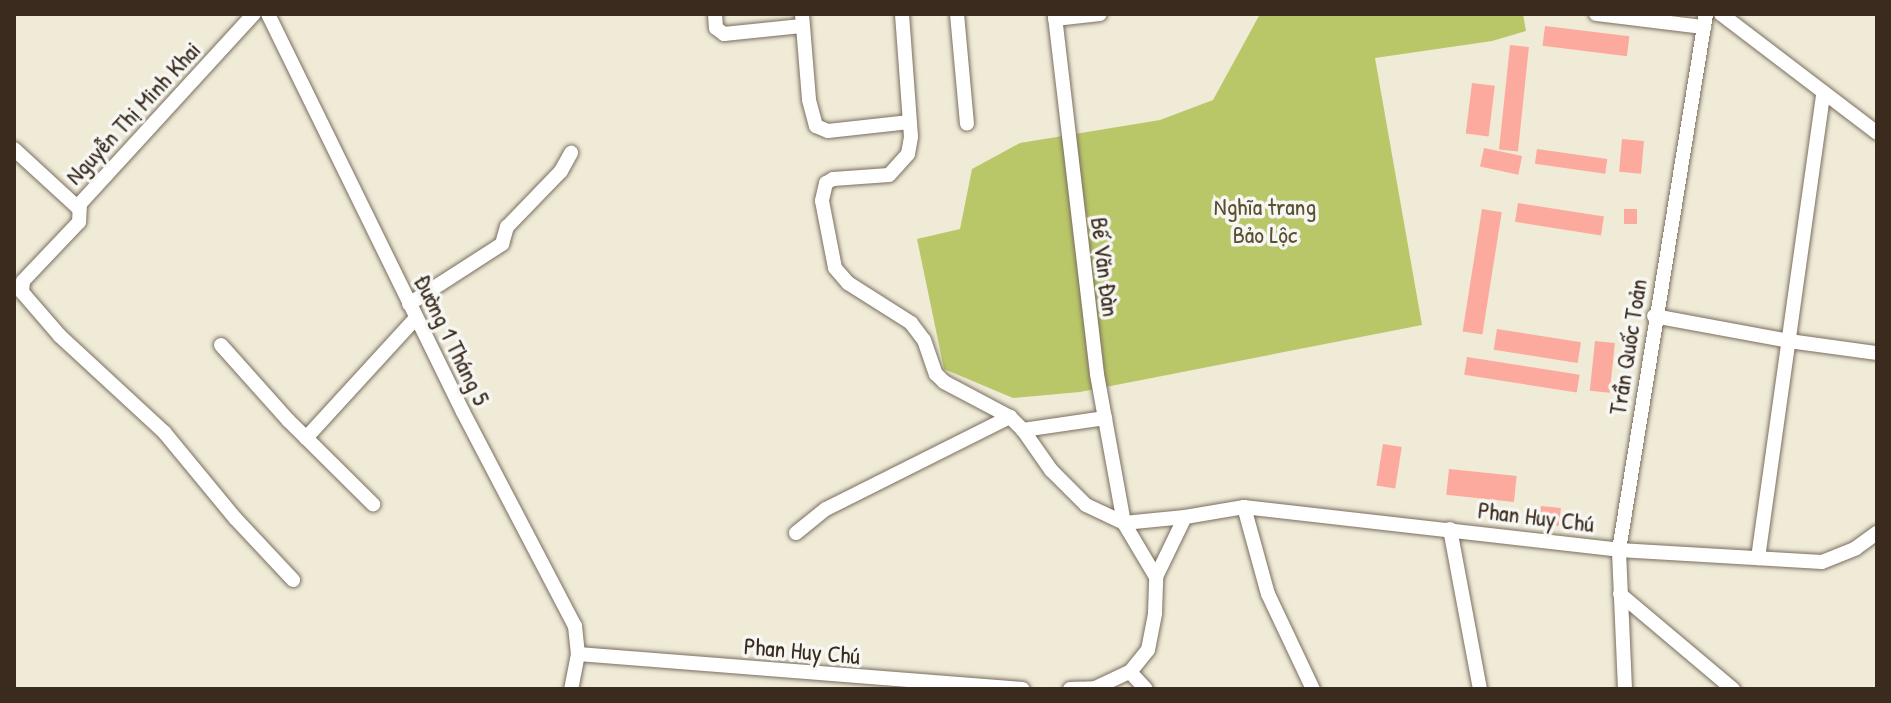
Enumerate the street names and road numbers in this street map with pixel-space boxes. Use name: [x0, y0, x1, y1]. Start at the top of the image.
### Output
street label: Nguyễn Thị Minh Khai: [59, 36, 207, 190]
street label: Bế Văn Đàn: [1085, 216, 1125, 318]
street label: Đường 1 Tháng 5: [408, 270, 496, 410]
street label: Trần Quốc Toản: [1603, 277, 1653, 417]
street label: Phan Huy Chú: [1476, 496, 1596, 538]
street label: Phan Huy Chú: [743, 632, 861, 670]

